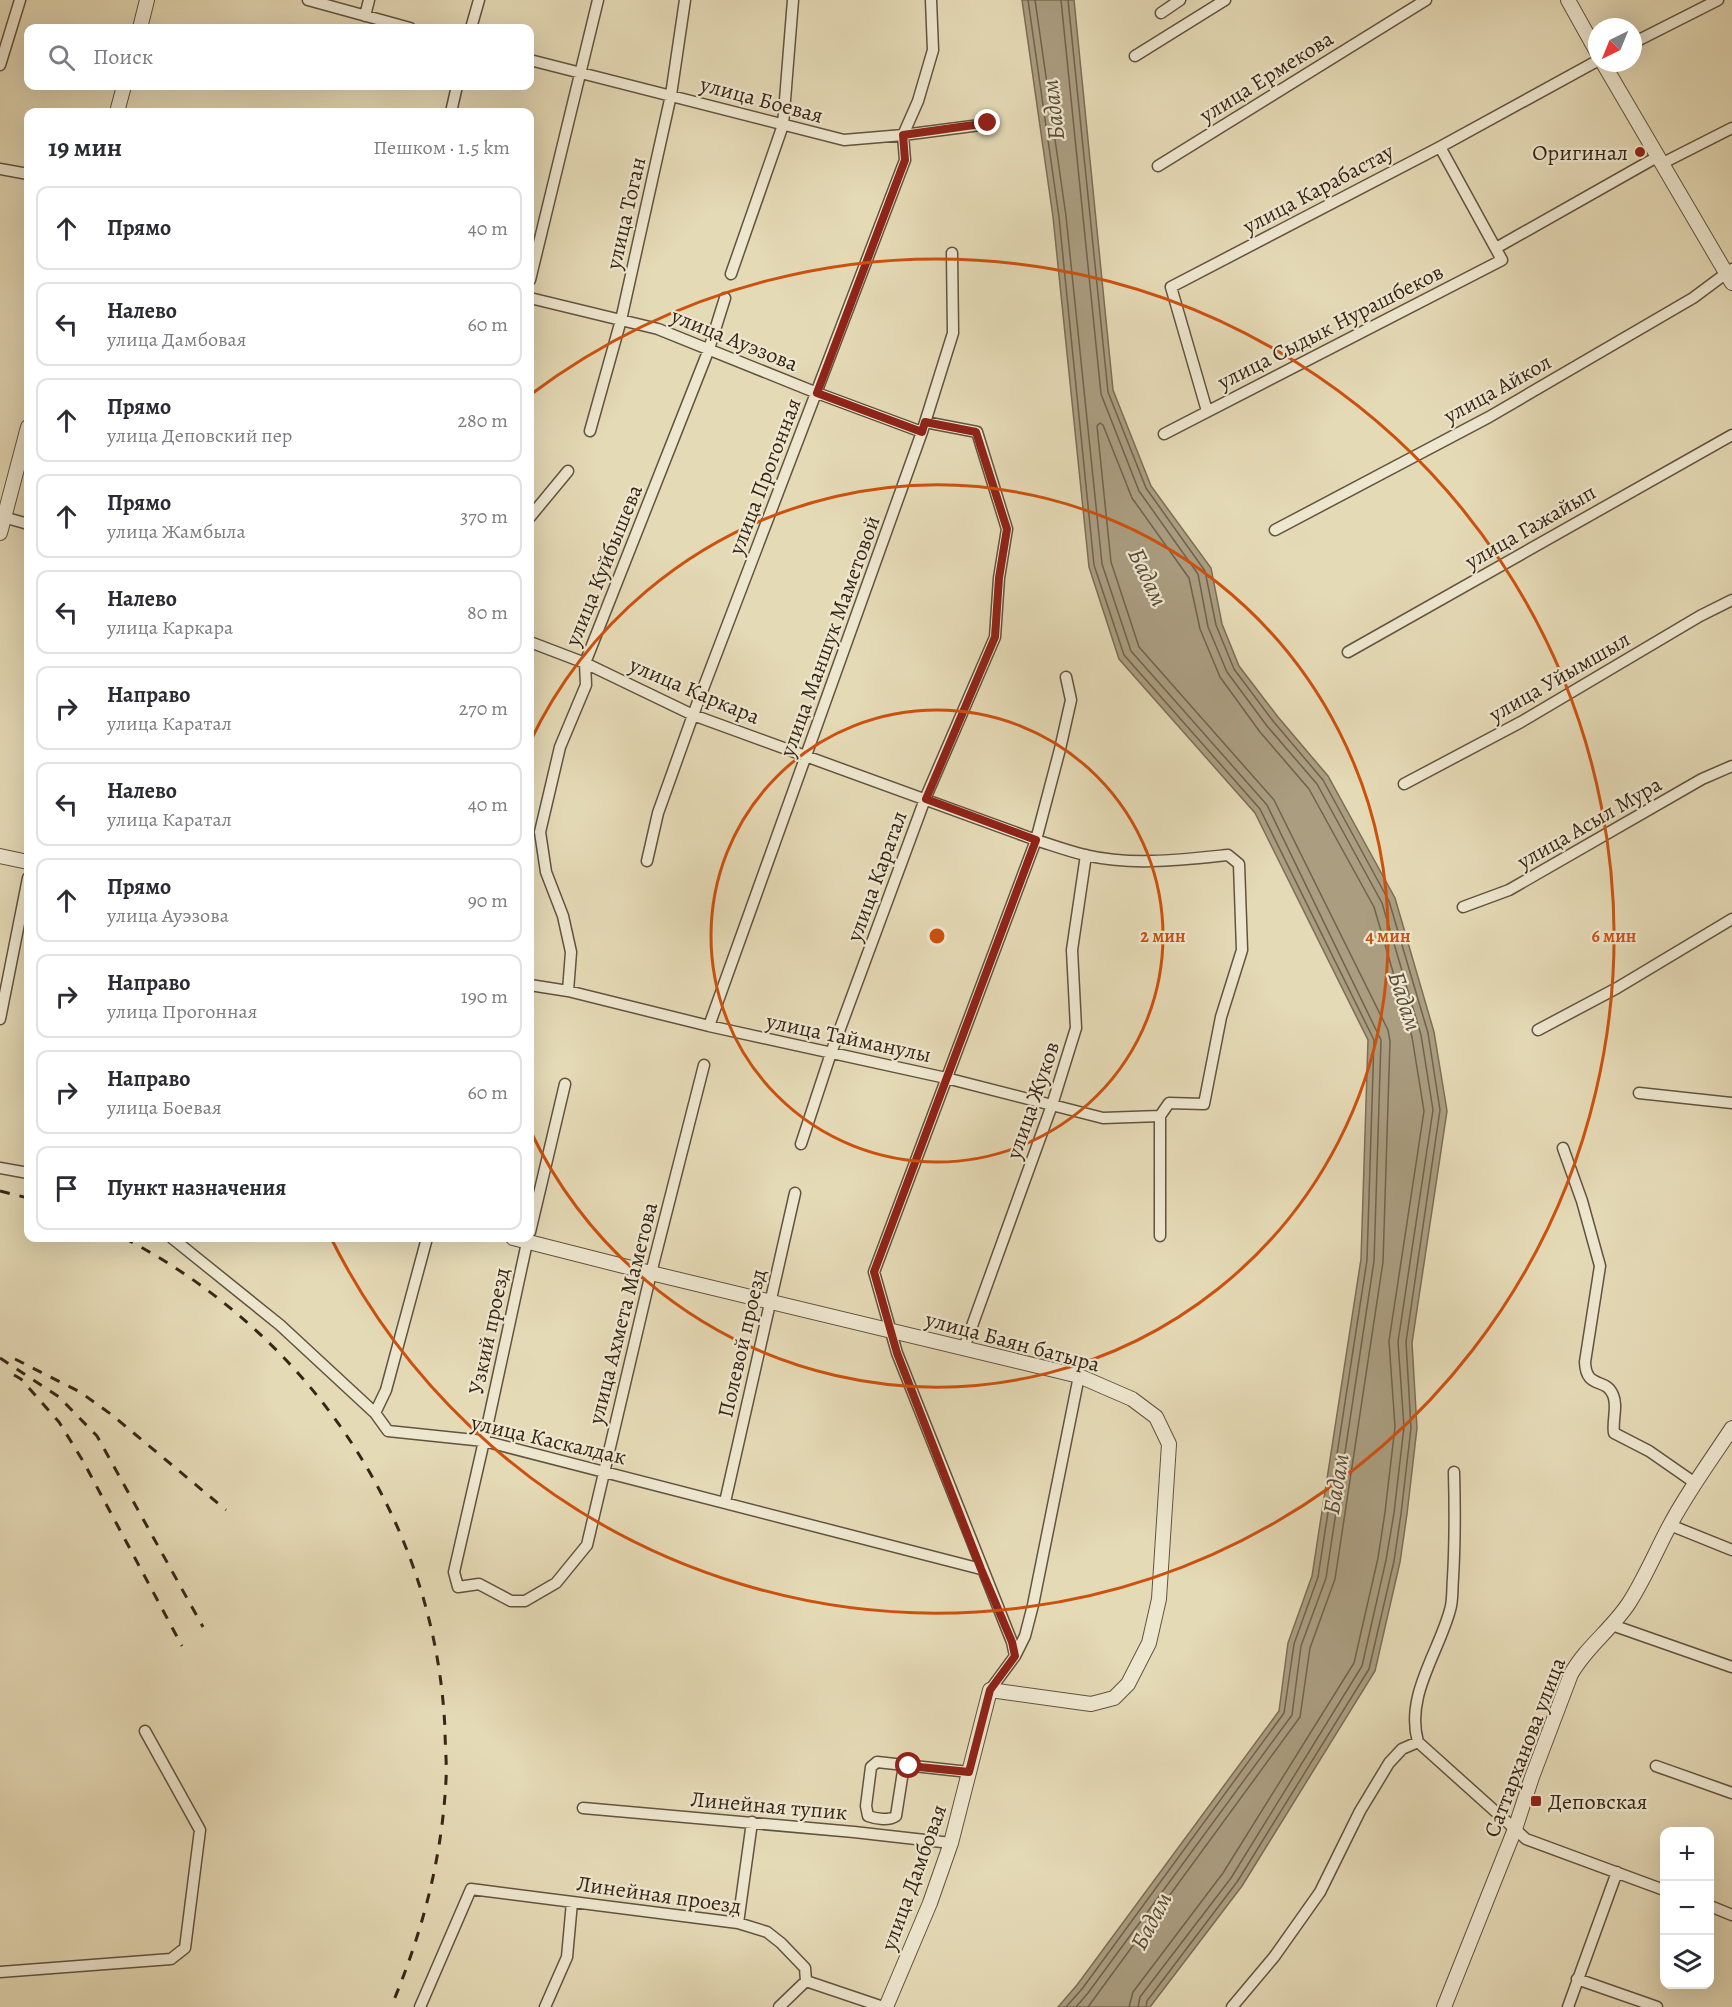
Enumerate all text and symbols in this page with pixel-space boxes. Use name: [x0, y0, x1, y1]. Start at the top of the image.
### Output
north arrow: [1588, 18, 1642, 72]
street label: улица Ермекова: [1193, 23, 1340, 131]
search box: [24, 24, 534, 90]
icon: search: [45, 41, 78, 74]
text: Поиск: [93, 42, 153, 72]
street label: улица Боевая: [696, 69, 826, 131]
water label: Бадам: [1034, 78, 1072, 142]
route end: [974, 109, 1000, 135]
text: 19 мин: [48, 130, 122, 165]
text: Пешком · 1.5 km: [373, 134, 510, 161]
street label: улица Карабастау: [1237, 136, 1400, 242]
place label: Оригинал: [1532, 138, 1628, 168]
marker: Оригинал: [1633, 145, 1647, 159]
street label: улица Тоган: [598, 154, 653, 273]
icon: ahead: [50, 212, 83, 245]
text: Прямо: [107, 213, 171, 243]
text: 40 m: [468, 215, 508, 242]
street label: улица Сыдык Нурашбеков: [1212, 257, 1448, 397]
text: Налево: [107, 296, 177, 326]
street label: улица Ауэзова: [666, 301, 803, 379]
icon: left: [50, 308, 83, 341]
text: 60 m: [468, 311, 508, 338]
text: улица Дамбовая: [107, 326, 246, 353]
street label: улица Айкол: [1437, 347, 1557, 431]
text: Прямо: [107, 392, 171, 422]
street label: улица Прогонная: [721, 394, 809, 560]
icon: ahead: [50, 404, 83, 437]
text: 280 m: [458, 407, 508, 434]
text: улица Деповский пер: [107, 422, 292, 449]
street label: улица Гажайып: [1459, 477, 1601, 577]
street label: улица Куйбышева: [558, 479, 650, 651]
text: Прямо: [107, 488, 171, 518]
icon: ahead: [50, 500, 83, 533]
text: 370 m: [460, 503, 508, 530]
street label: улица Маншук Маметовой: [772, 512, 888, 762]
text: улица Жамбыла: [107, 518, 246, 545]
water label: Бадам: [1121, 543, 1176, 612]
text: Налево: [107, 584, 177, 614]
icon: left: [50, 596, 83, 629]
text: 80 m: [467, 599, 508, 626]
text: улица Каркара: [107, 614, 233, 641]
street label: улица Уйымшыл: [1483, 624, 1636, 730]
street label: улица Каркара: [624, 650, 765, 732]
text: Направо: [107, 680, 190, 710]
icon: right: [50, 692, 83, 725]
text: 270 m: [459, 695, 508, 722]
text: улица Каратал: [107, 710, 232, 737]
street label: улица Асыл Мура: [1511, 769, 1668, 877]
text: Налево: [107, 776, 177, 806]
icon: left: [50, 788, 83, 821]
text: 40 m: [468, 791, 508, 818]
text: улица Каратал: [107, 806, 232, 833]
street label: улица Каратал: [839, 807, 914, 947]
text: Прямо: [107, 872, 171, 902]
icon: ahead: [50, 884, 83, 917]
text: 90 m: [468, 887, 508, 914]
text: улица Ауэзова: [107, 902, 229, 929]
text: 2 мин: [1140, 924, 1186, 948]
text: 4 мин: [1365, 924, 1411, 948]
text: 6 мин: [1592, 924, 1636, 948]
centre of rings: [927, 926, 947, 946]
water label: Бадам: [1380, 967, 1430, 1035]
text: Направо: [107, 968, 190, 998]
icon: right: [50, 980, 83, 1013]
text: 190 m: [461, 983, 508, 1010]
text: улица Прогонная: [107, 998, 257, 1025]
street label: улица Тайманулы: [763, 1006, 934, 1070]
street label: улица Жуков: [998, 1038, 1067, 1164]
text: Направо: [107, 1064, 190, 1094]
icon: right: [50, 1076, 83, 1109]
text: 60 m: [468, 1079, 508, 1106]
text: улица Боевая: [107, 1094, 222, 1121]
icon: arrive: [50, 1172, 83, 1205]
text: Пункт назначения: [107, 1173, 286, 1203]
street label: улица Ахмета Маметова: [581, 1198, 665, 1428]
street label: Узкий проезд: [461, 1265, 517, 1398]
street label: Полевой проезд: [710, 1266, 774, 1420]
street label: улица Баян батыра: [921, 1304, 1104, 1380]
street label: улица Каскалдак: [467, 1407, 629, 1472]
water label: Бадам: [1315, 1451, 1357, 1517]
street label: Саттарханова улица: [1477, 1652, 1573, 1842]
route start: [895, 1752, 921, 1778]
street label: Линейная тупик: [689, 1784, 849, 1828]
place label: Деповская: [1548, 1787, 1647, 1817]
marker: Деповская: [1529, 1794, 1543, 1808]
street label: улица Дамбовая: [873, 1800, 954, 1955]
map controls: [1660, 1827, 1714, 1989]
button: +: [1660, 1827, 1714, 1881]
street label: Линейная проезд: [575, 1869, 743, 1921]
button: −: [1660, 1881, 1714, 1935]
water label: Бадам: [1123, 1886, 1180, 1955]
button: layers: [1660, 1935, 1714, 1989]

